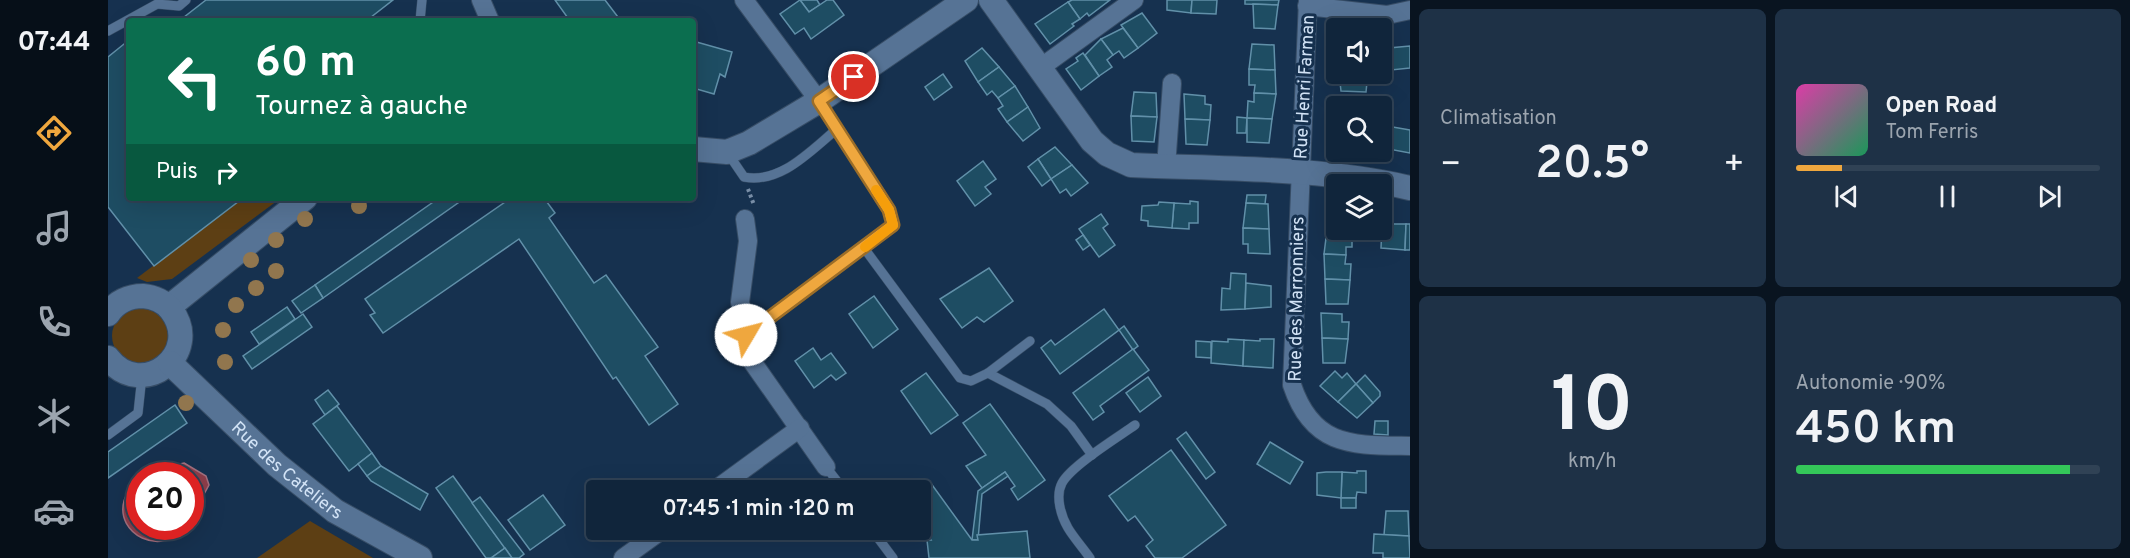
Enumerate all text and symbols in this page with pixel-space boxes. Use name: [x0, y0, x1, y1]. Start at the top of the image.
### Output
street label: Rue Henri Farman: [1290, 14, 1321, 160]
map controls: [1326, 18, 1392, 240]
button: sound: [1326, 18, 1392, 84]
text: 07:44: [17, 26, 91, 60]
text: 60 m: [255, 38, 356, 91]
icon: left: [156, 42, 234, 120]
pin: [828, 51, 879, 102]
icon: arrive: [837, 60, 870, 93]
text: Tournez à gauche: [255, 90, 468, 124]
text: Open Road: [1886, 93, 1997, 120]
button: search: [1326, 96, 1392, 162]
text: Climatisation: [1440, 106, 1557, 132]
icon: directions: [33, 112, 75, 154]
text: Tom Ferris: [1886, 120, 1978, 146]
text: 20.5°: [1535, 137, 1649, 194]
text: −: [1440, 145, 1461, 187]
text: +: [1723, 145, 1745, 187]
icon: right: [210, 156, 243, 189]
text: Puis: [156, 159, 198, 186]
button: layers: [1326, 174, 1392, 240]
icon: previous: [1830, 180, 1863, 213]
icon: pause: [1931, 180, 1964, 213]
icon: next: [2033, 180, 2066, 213]
icon: music: [33, 207, 75, 249]
street label: Rue des Marronniers: [1285, 216, 1310, 382]
icon: phone: [33, 301, 75, 343]
position arrow: [714, 303, 778, 367]
text: 10: [1551, 360, 1634, 459]
text: Autonomie · 90%: [1796, 371, 1945, 397]
icon: climate: [33, 395, 75, 437]
text: 450 km: [1796, 402, 1956, 459]
street label: Rue des Cateliers: [226, 417, 346, 526]
text: km/h: [1568, 449, 1617, 475]
speed limit sign: 20: [126, 462, 204, 540]
icon: car: [33, 490, 75, 532]
text: 07:45 · 1 min · 120 m: [662, 496, 855, 523]

